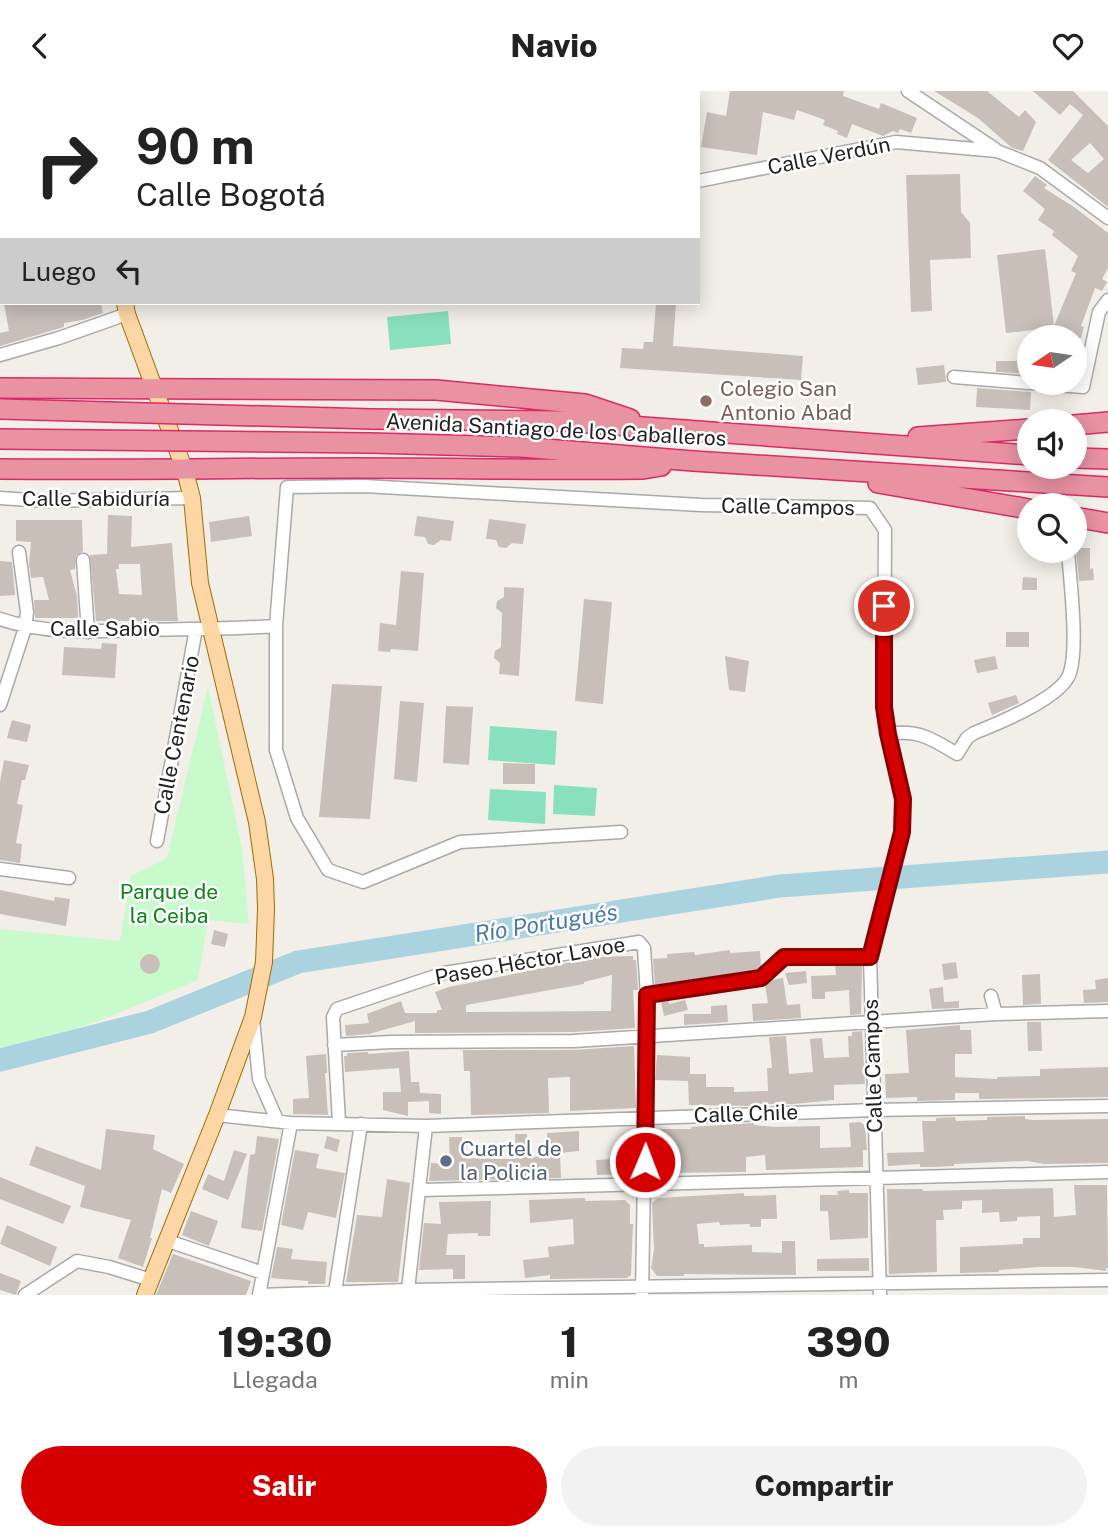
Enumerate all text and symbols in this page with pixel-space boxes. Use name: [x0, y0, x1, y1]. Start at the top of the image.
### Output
icon: back: [21, 27, 59, 65]
text: Navio: [510, 27, 598, 64]
icon: heart: [1049, 27, 1087, 65]
text: 90 m: [136, 117, 255, 175]
icon: right: [21, 119, 112, 210]
street label: Calle Verdún: [766, 131, 892, 180]
text: Calle Bogotá: [136, 176, 326, 213]
icon: left: [110, 252, 148, 290]
text: Luego: [21, 256, 96, 287]
north arrow: [1017, 325, 1087, 395]
map controls: [1017, 325, 1087, 563]
place label: Colegio San Antonio Abad: [720, 376, 852, 425]
marker: Colegio San Antonio Abad: [698, 393, 714, 409]
street label: Avenida Santiago de los Caballeros: [385, 408, 727, 451]
button: sound: [1017, 409, 1087, 479]
street label: Calle Sabiduría: [22, 486, 170, 511]
street label: Calle Campos: [721, 493, 855, 520]
button: search: [1017, 493, 1087, 563]
pin: [854, 576, 914, 636]
icon: arrive: [865, 587, 903, 625]
street label: Calle Sabio: [50, 616, 160, 641]
street label: Calle Centenario: [149, 653, 204, 817]
park label: Parque de la Ceiba: [120, 879, 218, 928]
water label: Río Portugués: [472, 898, 619, 947]
street label: Paseo Héctor Lavoe: [433, 931, 627, 990]
street label: Calle Campos: [858, 999, 887, 1133]
street label: Calle Chile: [693, 1099, 799, 1128]
position arrow: [608, 1125, 682, 1199]
place label: Cuartel de la Policia: [460, 1136, 562, 1185]
marker: Cuartel de la Policia: [438, 1153, 454, 1169]
text: 19:30: [217, 1317, 332, 1366]
text: 1: [560, 1317, 579, 1366]
text: 390: [806, 1317, 891, 1366]
text: Llegada: [232, 1366, 318, 1393]
text: min: [550, 1366, 589, 1393]
text: m: [838, 1366, 858, 1393]
button: Salir: [21, 1446, 547, 1526]
button: Compartir: [561, 1446, 1087, 1526]

